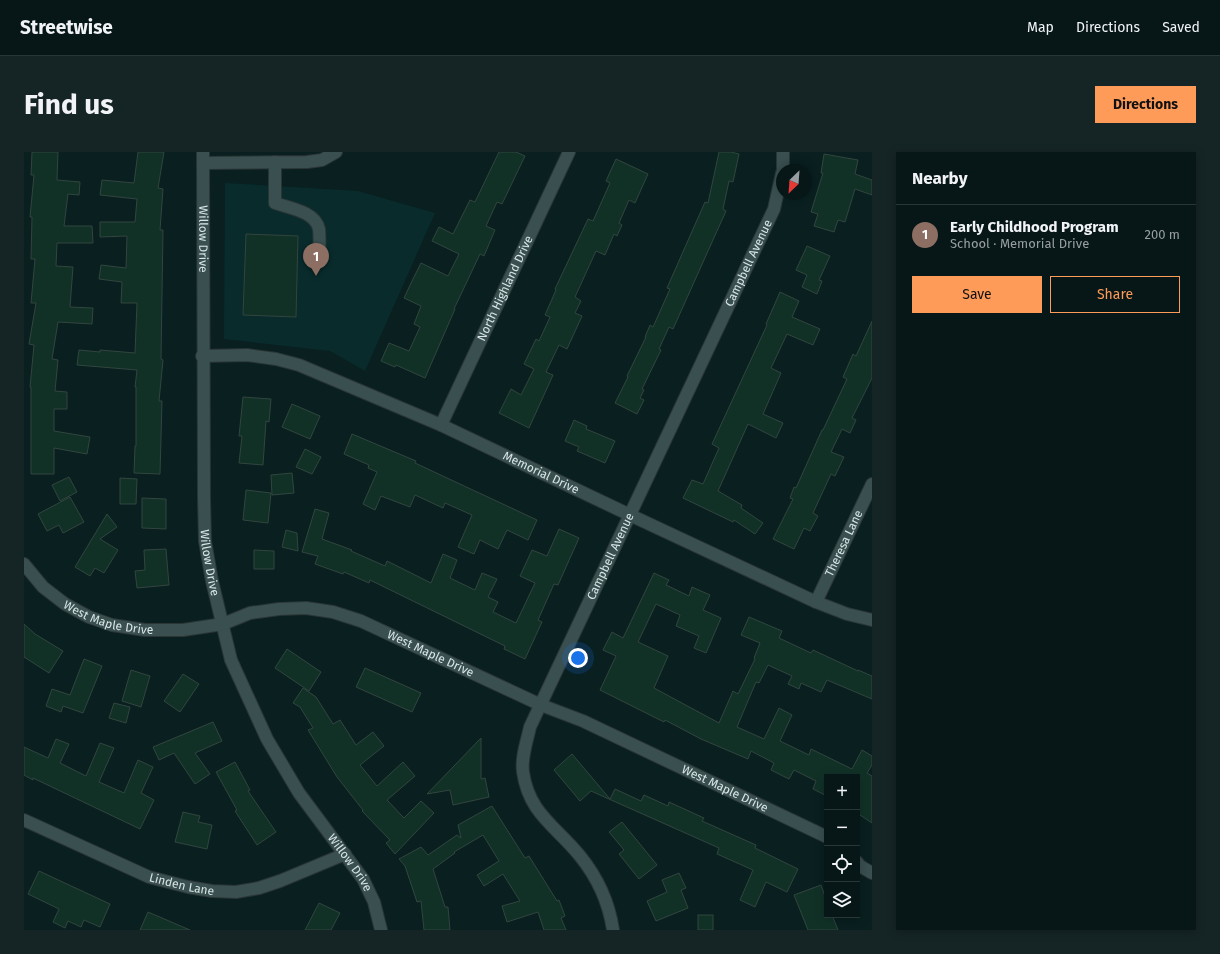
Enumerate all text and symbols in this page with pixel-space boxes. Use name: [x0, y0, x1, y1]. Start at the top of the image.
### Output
text: Streetwise: [20, 16, 113, 39]
text: Map: [1027, 19, 1054, 36]
text: Directions: [1076, 19, 1140, 36]
text: Saved: [1162, 19, 1200, 36]
button: Directions: [1095, 86, 1196, 123]
text: Find us: [24, 88, 114, 121]
north arrow: [776, 164, 812, 200]
text: Nearby: [912, 168, 967, 189]
street label: Willow Drive: [196, 205, 210, 273]
street label: Campbell Avenue: [722, 217, 775, 309]
text: Early Childhood Program: [950, 218, 1119, 236]
text: 1: [922, 227, 928, 242]
text: 200 m: [1144, 227, 1180, 242]
street label: North Highland Drive: [474, 233, 536, 343]
text: School · Memorial Drive: [950, 236, 1089, 251]
pin: 1: [303, 243, 329, 276]
button: Save: [912, 276, 1042, 313]
button: Share: [1050, 276, 1180, 313]
street label: Memorial Drive: [501, 449, 581, 497]
street label: Theresa Lane: [822, 508, 866, 579]
street label: Campbell Avenue: [584, 511, 637, 602]
street label: Willow Drive: [198, 529, 222, 597]
street label: West Maple Drive: [61, 598, 153, 637]
street label: West Maple Drive: [385, 627, 476, 680]
your location: [568, 648, 588, 668]
street label: West Maple Drive: [680, 762, 770, 815]
map controls: [824, 774, 860, 918]
button: +: [824, 774, 860, 810]
button: −: [824, 810, 860, 846]
street label: Willow Drive: [325, 831, 375, 894]
button: locate: [824, 846, 860, 882]
street label: Linden Lane: [148, 870, 215, 898]
button: layers: [824, 882, 860, 918]

